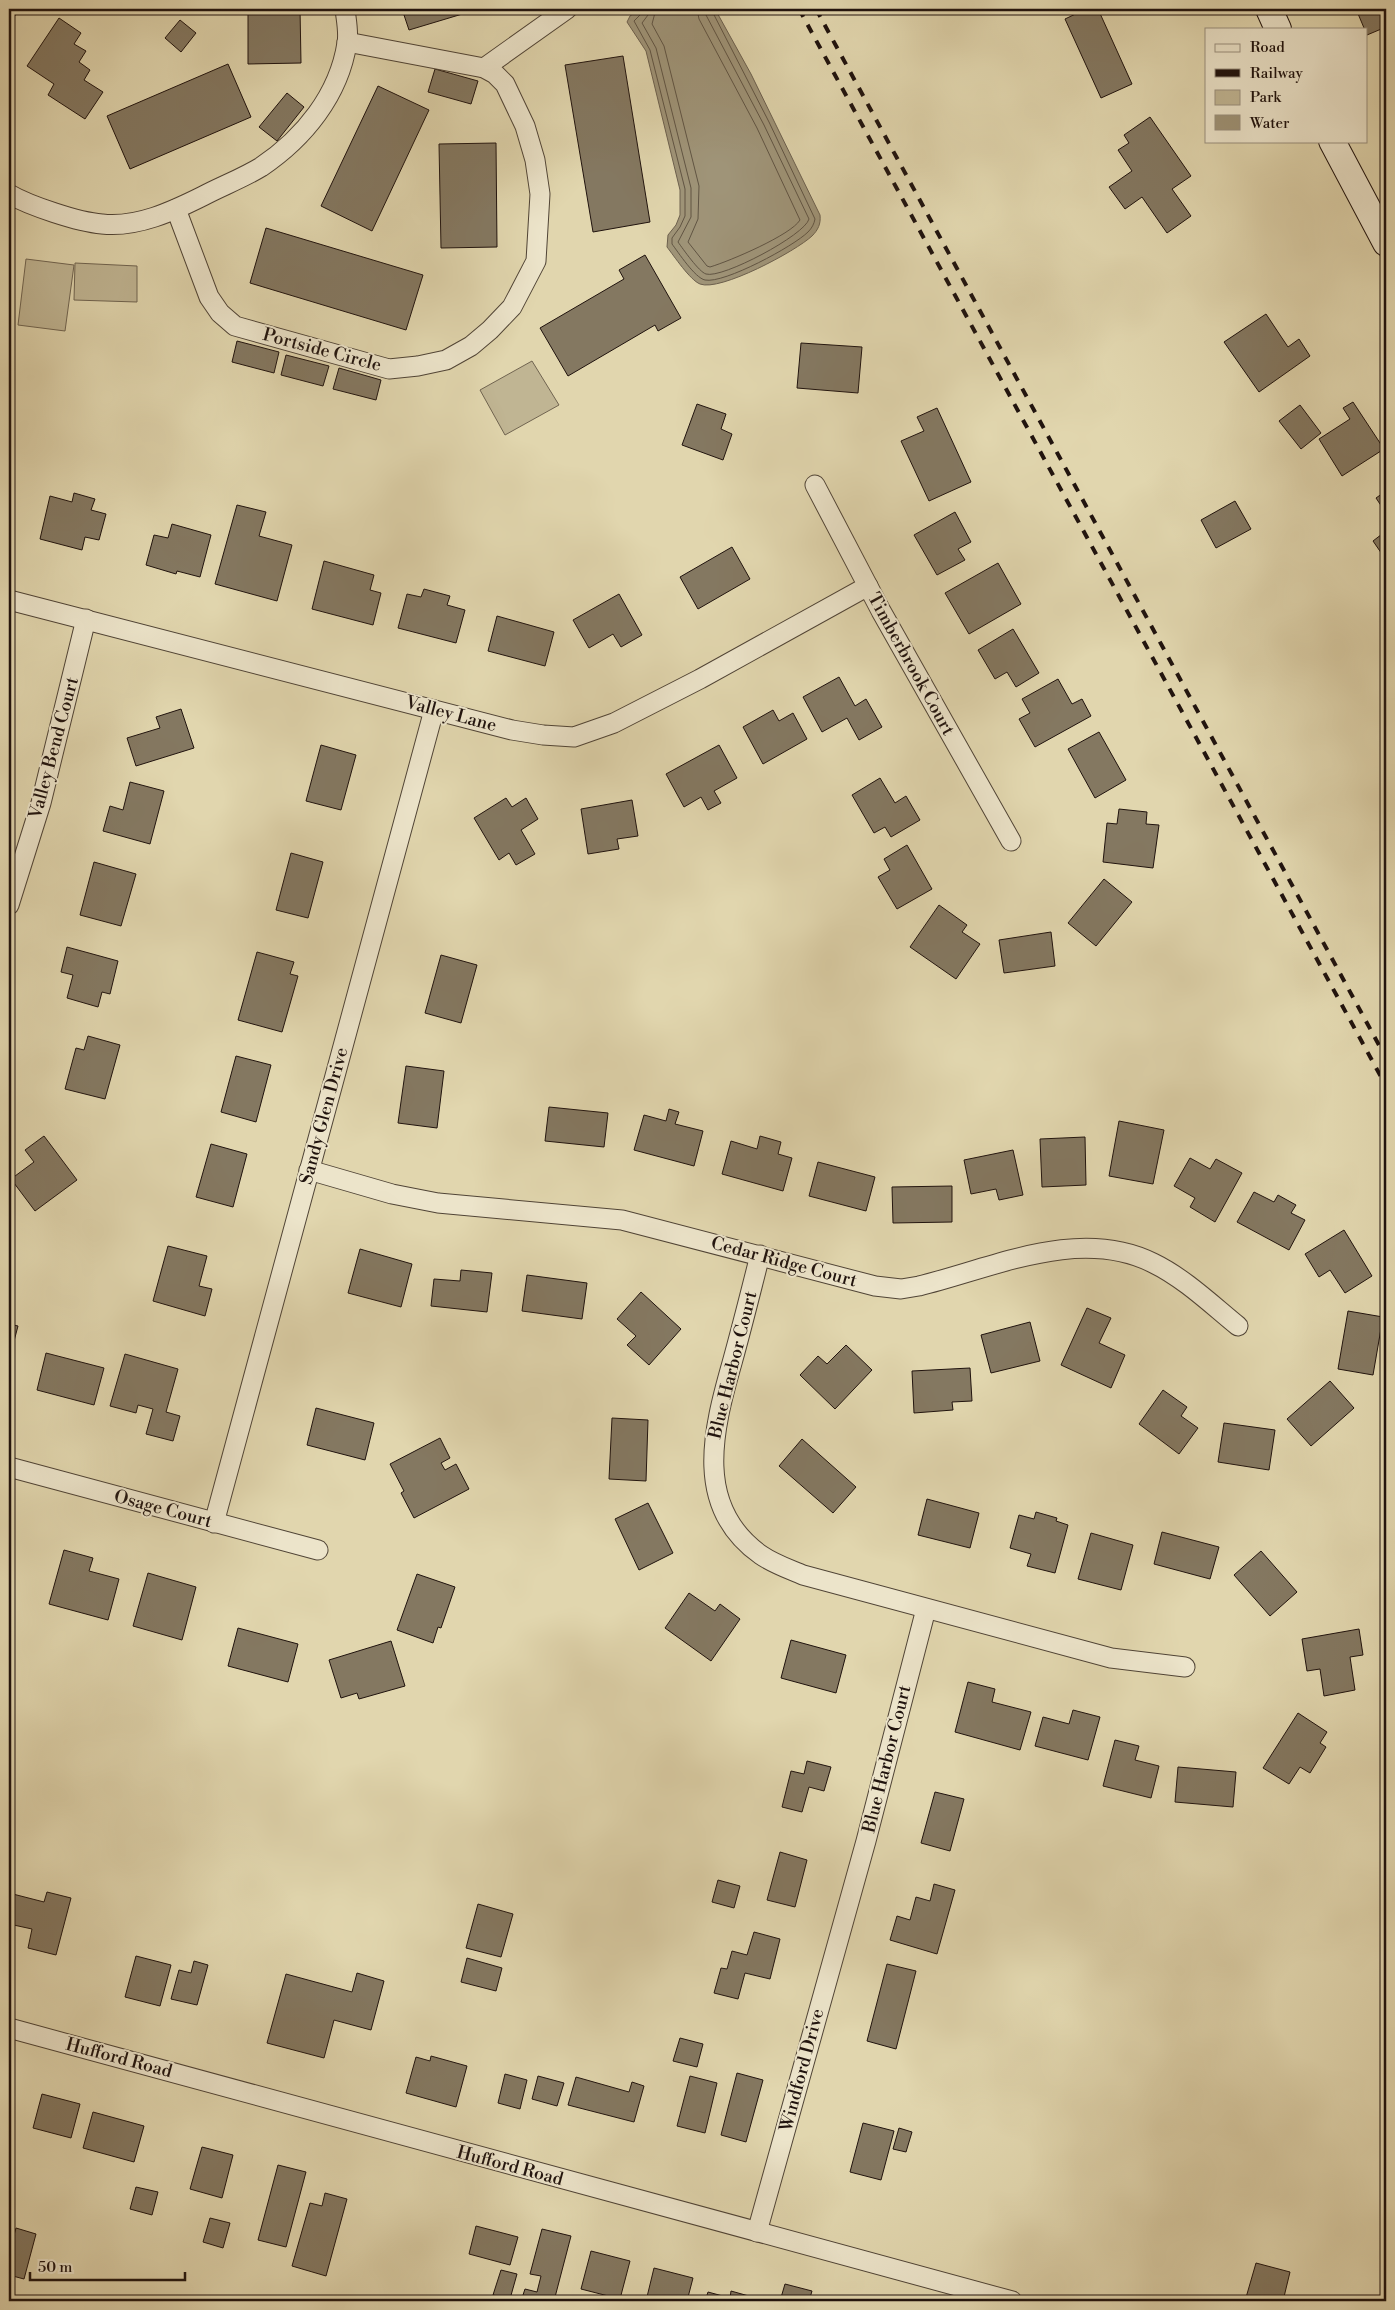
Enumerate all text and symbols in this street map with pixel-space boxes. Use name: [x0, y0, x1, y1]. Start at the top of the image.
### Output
legend: [1205, 28, 1368, 142]
text: Road: [1250, 38, 1285, 57]
text: Railway: [1250, 64, 1304, 83]
text: Park: [1250, 88, 1282, 107]
text: Water: [1249, 114, 1290, 133]
street label: Portside Circle: [260, 323, 384, 377]
street label: Timberbrook Court: [862, 589, 960, 740]
street label: Valley Bend Court: [24, 674, 84, 823]
street label: Valley Lane: [402, 691, 499, 737]
street label: Sandy Glen Drive: [295, 1045, 353, 1187]
street label: Cedar Ridge Court: [708, 1231, 860, 1293]
street label: Blue Harbor Court: [703, 1288, 763, 1442]
street label: Osage Court: [112, 1485, 215, 1533]
street label: Blue Harbor Court: [857, 1682, 917, 1836]
street label: Windford Drive: [774, 2006, 829, 2135]
street label: Hufford Road: [63, 2033, 176, 2083]
street label: Hufford Road: [454, 2141, 567, 2191]
scale bar: [30, 2250, 185, 2282]
text: 50 m: [38, 2258, 72, 2277]

